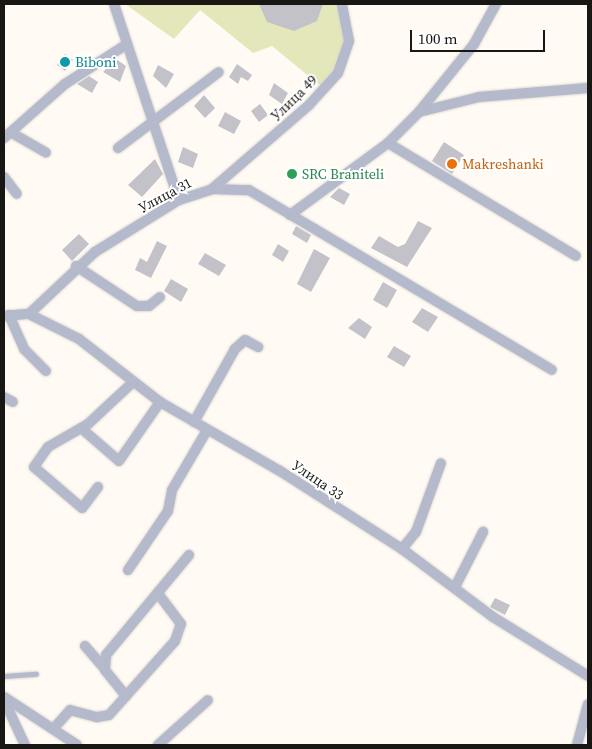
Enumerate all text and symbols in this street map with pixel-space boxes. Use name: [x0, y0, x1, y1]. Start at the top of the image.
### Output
scale bar: [412, 20, 547, 52]
text: 100 m: [418, 28, 458, 49]
place label: Biboni: [75, 54, 116, 70]
marker: Biboni: [59, 56, 71, 68]
street label: Улица 49: [267, 72, 321, 124]
place label: Makreshanki: [462, 156, 544, 172]
marker: Makreshanki: [446, 158, 458, 170]
place label: SRC Braniteli: [302, 166, 384, 182]
marker: SRC Braniteli: [286, 168, 298, 180]
street label: Улица 31: [135, 174, 195, 216]
street label: Улица 33: [289, 457, 347, 503]

